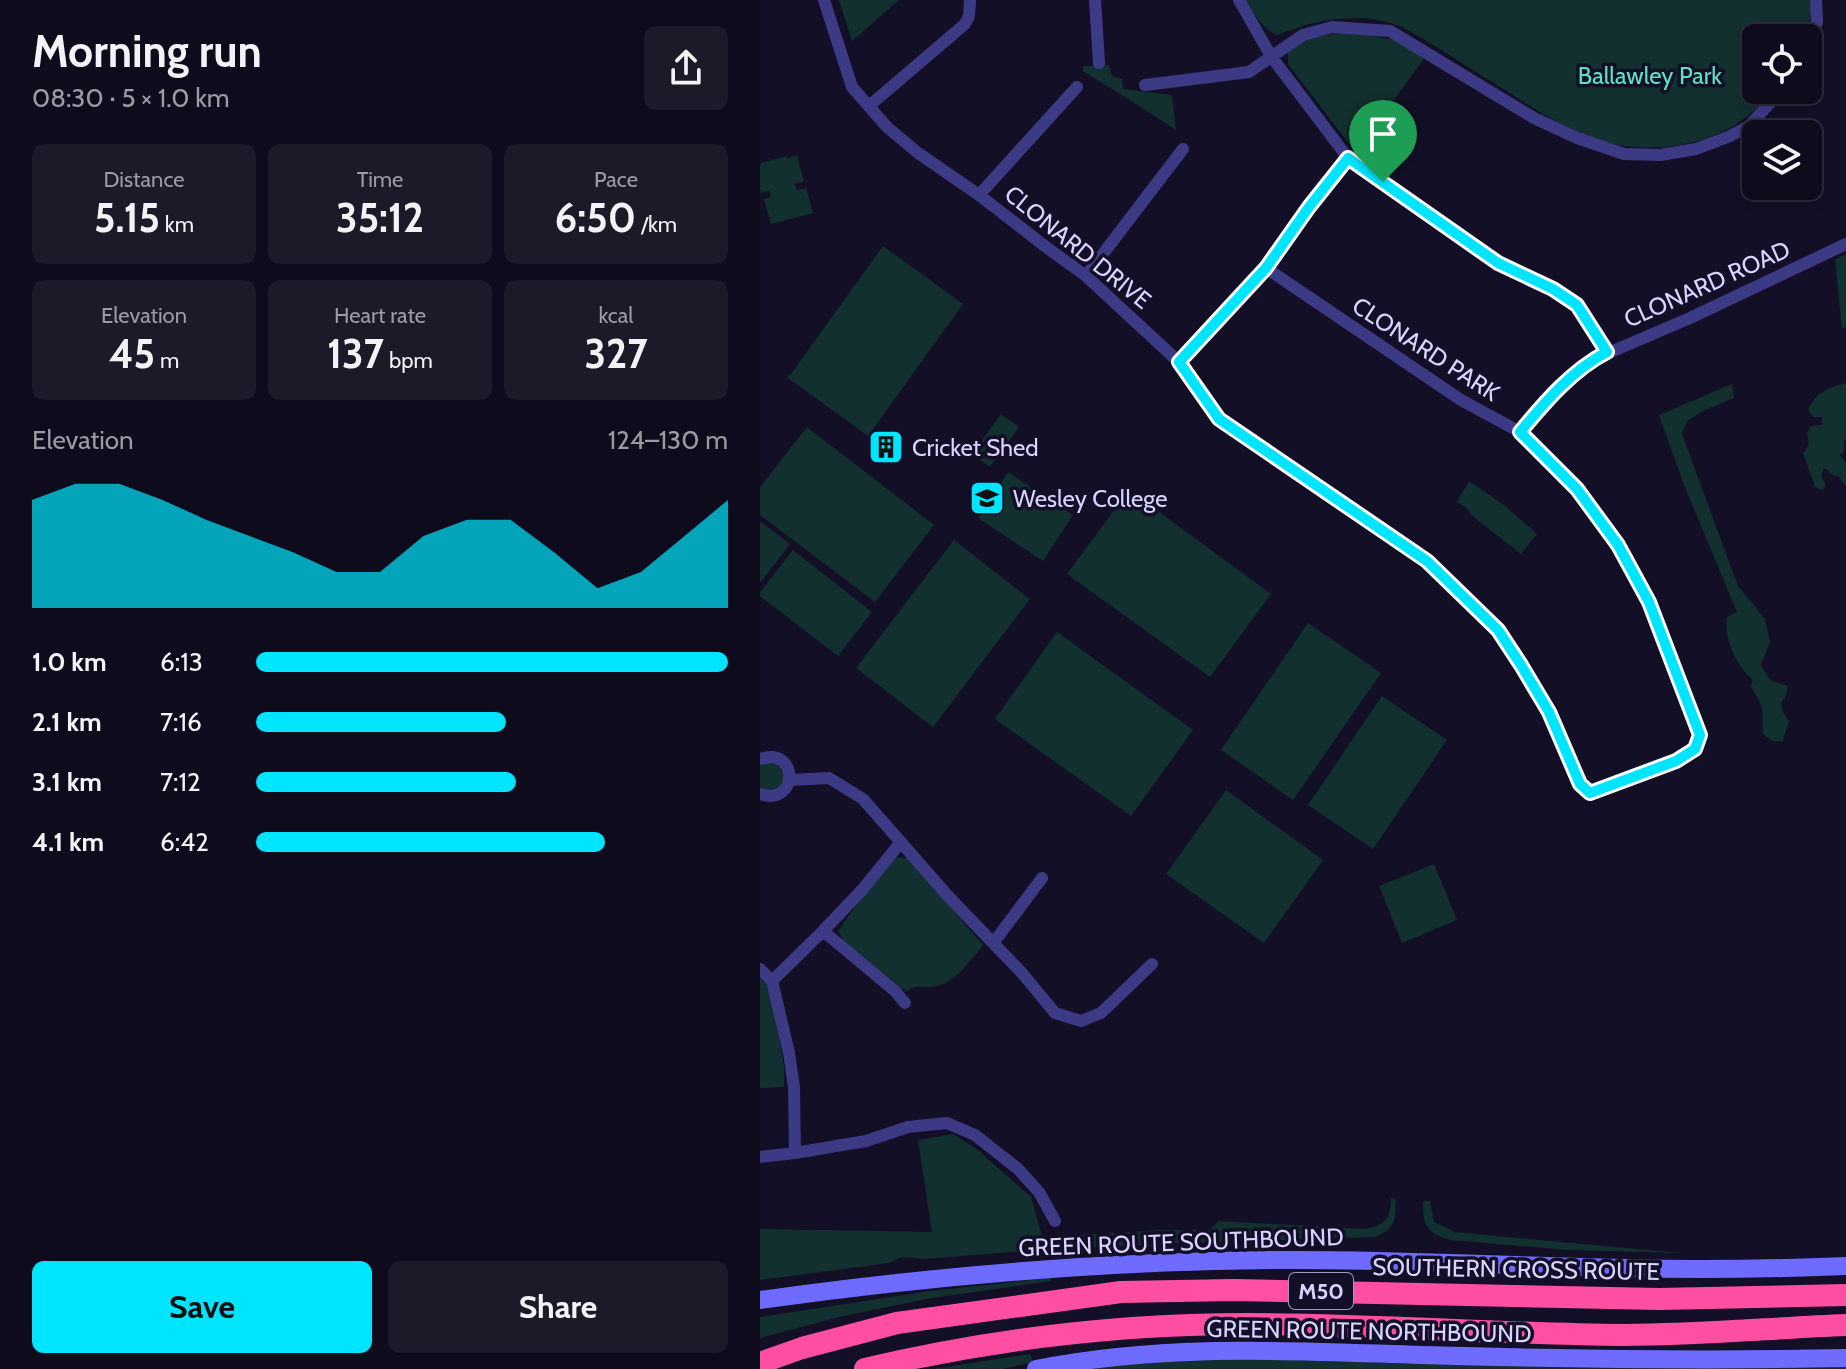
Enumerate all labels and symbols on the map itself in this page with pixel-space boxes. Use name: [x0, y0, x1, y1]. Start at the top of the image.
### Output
park label: Ballawley Park: [1578, 61, 1722, 90]
pin: [1349, 100, 1417, 182]
street label: CLONARD DRIVE: [999, 179, 1157, 315]
street label: CLONARD ROAD: [1620, 234, 1794, 334]
street label: CLONARD PARK: [1347, 291, 1505, 407]
building icon: Cricket Shed: [867, 428, 905, 466]
place label: Cricket Shed: [912, 433, 1039, 462]
school or university icon: Wesley College: [968, 479, 1006, 517]
place label: Wesley College: [1013, 484, 1168, 513]
street label: GREEN ROUTE SOUTHBOUND: [1018, 1222, 1344, 1262]
street label: SOUTHERN CROSS ROUTE: [1372, 1252, 1660, 1286]
road number: M50: [1289, 1273, 1353, 1309]
street label: GREEN ROUTE NORTHBOUND: [1206, 1314, 1532, 1348]

